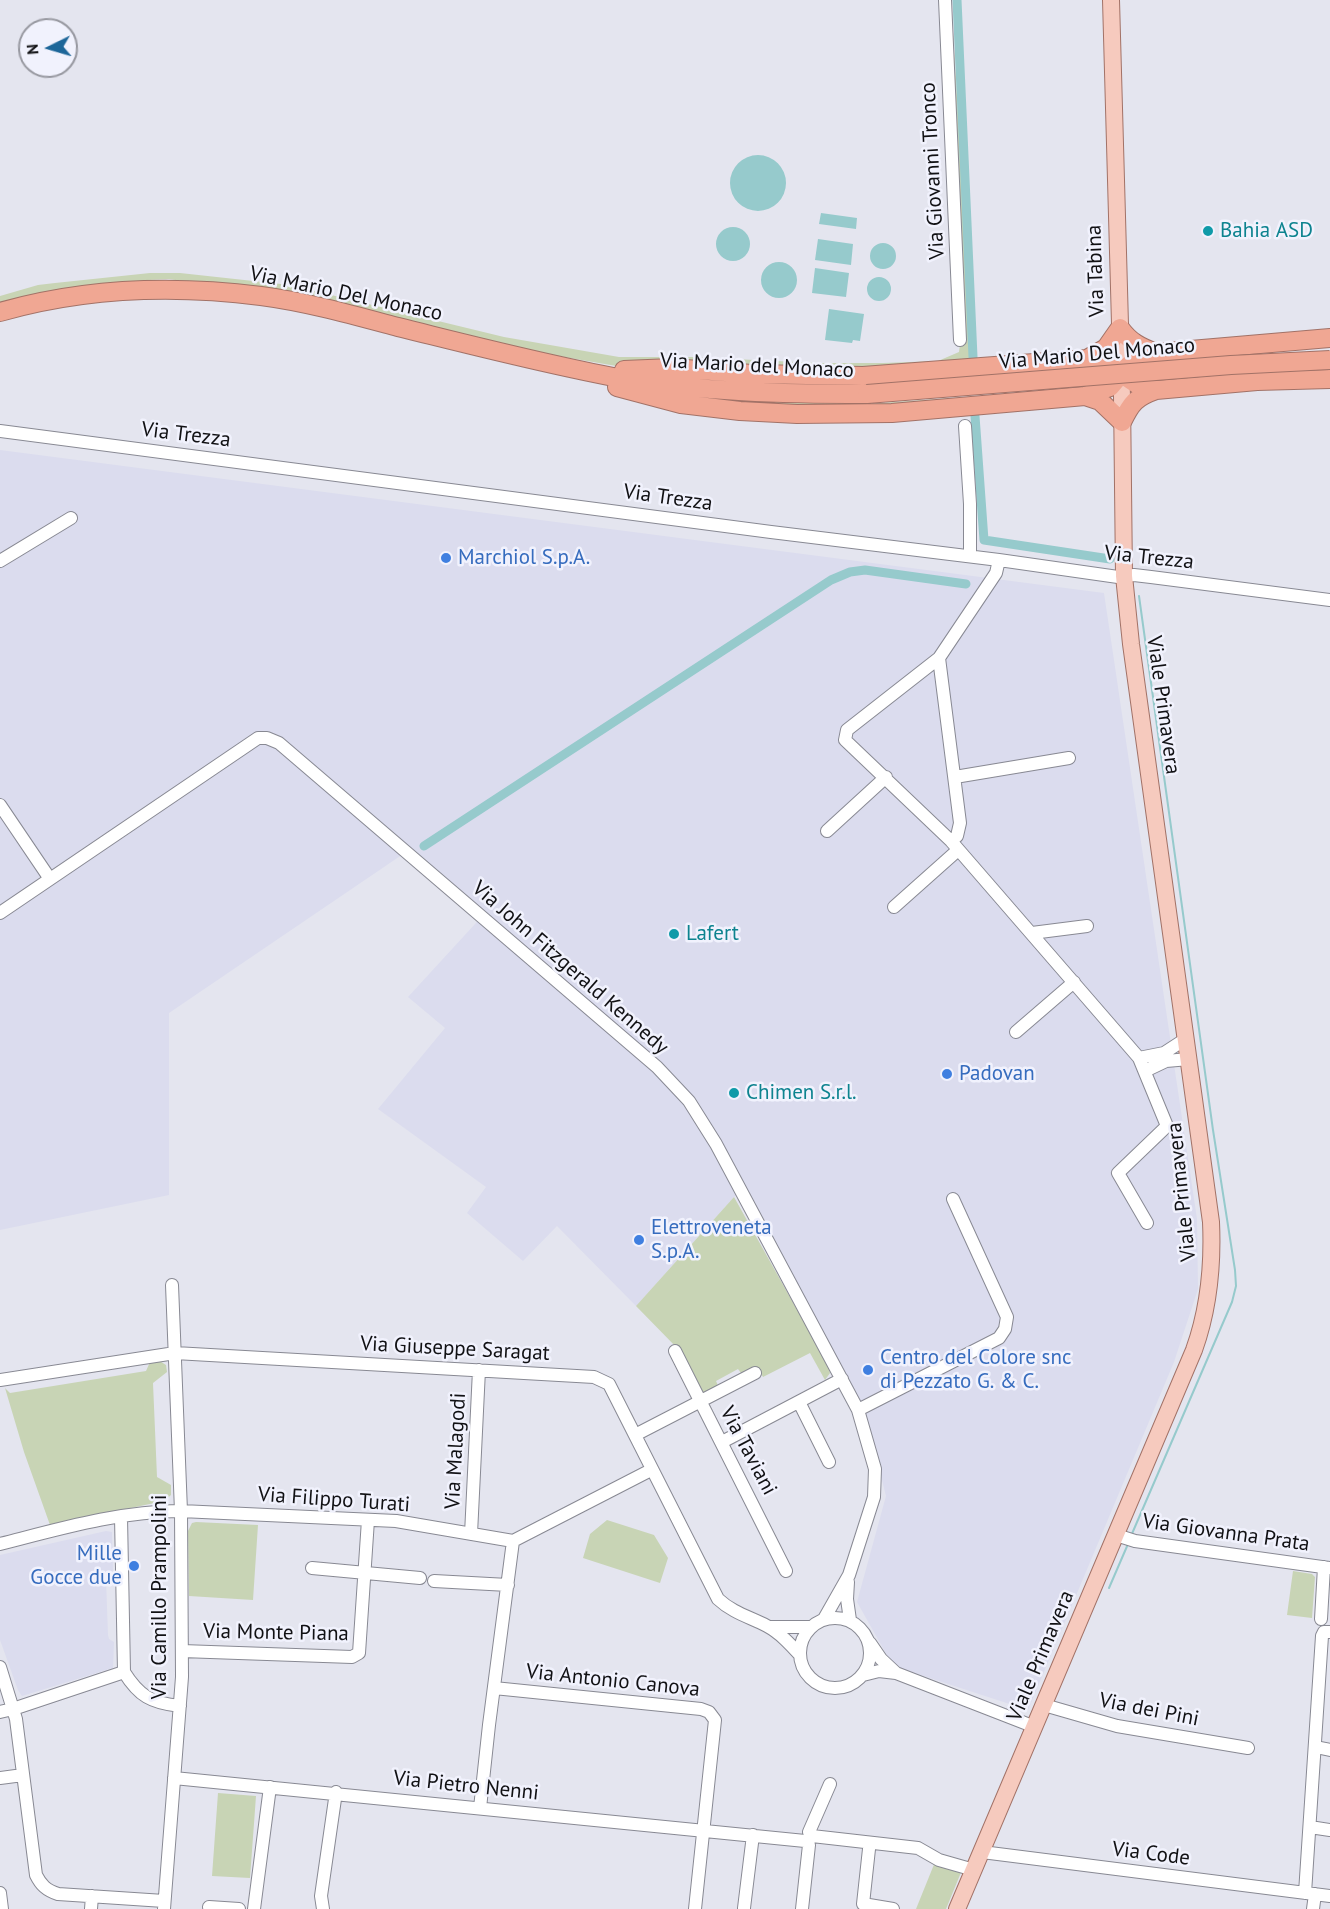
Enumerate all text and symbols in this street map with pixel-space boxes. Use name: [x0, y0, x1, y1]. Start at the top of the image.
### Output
north arrow: [18, 18, 78, 78]
text: N: [22, 43, 42, 56]
street label: Via Giovanni Tronco: [916, 82, 950, 260]
place label: Bahia ASD: [1220, 218, 1313, 244]
street label: Via Tabina: [1082, 224, 1110, 318]
marker: Bahia ASD: [1201, 224, 1215, 238]
street label: Via Mario Del Monaco: [247, 261, 445, 327]
street label: Via Mario Del Monaco: [998, 333, 1196, 375]
street label: Via Mario del Monaco: [659, 348, 855, 384]
street label: Via Trezza: [140, 417, 232, 453]
street label: Via Trezza: [622, 479, 714, 517]
street label: Via Trezza: [1103, 541, 1195, 575]
place label: Marchiol S.p.A.: [458, 545, 590, 571]
marker: Marchiol S.p.A.: [439, 551, 453, 565]
street label: Viale Primavera: [1141, 634, 1185, 776]
street label: Via John Fitzgerald Kennedy: [467, 876, 673, 1060]
place label: Lafert: [686, 921, 739, 947]
marker: Lafert: [667, 927, 681, 941]
place label: Padovan: [959, 1061, 1035, 1087]
marker: Padovan: [940, 1067, 954, 1081]
place label: Chimen S.r.l.: [746, 1080, 857, 1106]
marker: Chimen S.r.l.: [727, 1086, 741, 1100]
street label: Viale Primavera: [1162, 1121, 1202, 1263]
place label: Elettroveneta S.p.A.: [651, 1215, 772, 1265]
marker: Elettroveneta S.p.A.: [632, 1233, 646, 1247]
street label: Via Giuseppe Saragat: [360, 1331, 550, 1367]
place label: Centro del Colore snc di Pezzato G. & C.: [880, 1345, 1071, 1395]
marker: Centro del Colore snc di Pezzato G. & C.: [861, 1363, 875, 1377]
street label: Via Malagodi: [440, 1392, 472, 1510]
street label: Via Taviani: [714, 1402, 782, 1500]
street label: Via Filippo Turati: [257, 1482, 411, 1518]
street label: Via Camillo Prampolini: [147, 1495, 173, 1699]
street label: Via Giovanna Prata: [1141, 1509, 1311, 1557]
place label: Mille Gocce due: [30, 1541, 122, 1591]
marker: Mille Gocce due: [127, 1559, 141, 1573]
street label: Viale Primavera: [1002, 1587, 1080, 1725]
street label: Via Monte Piana: [203, 1619, 349, 1647]
street label: Via Antonio Canova: [525, 1659, 701, 1703]
street label: Via dei Pini: [1097, 1688, 1201, 1732]
street label: Via Pietro Nenni: [392, 1766, 540, 1806]
street label: Via Code: [1111, 1837, 1191, 1871]

